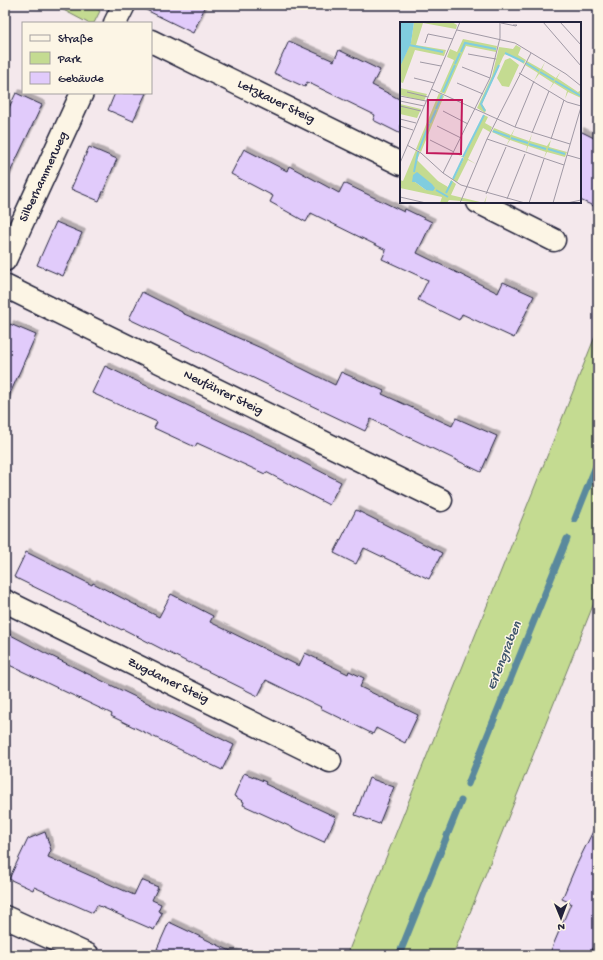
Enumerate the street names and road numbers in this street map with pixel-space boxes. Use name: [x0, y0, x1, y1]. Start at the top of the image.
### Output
street label: Letzkauer Steig: [235, 77, 317, 127]
street label: Silberhammerweg: [16, 129, 72, 225]
street label: Neufährer Steig: [181, 367, 265, 419]
street label: Zugdamer Steig: [125, 655, 211, 707]

